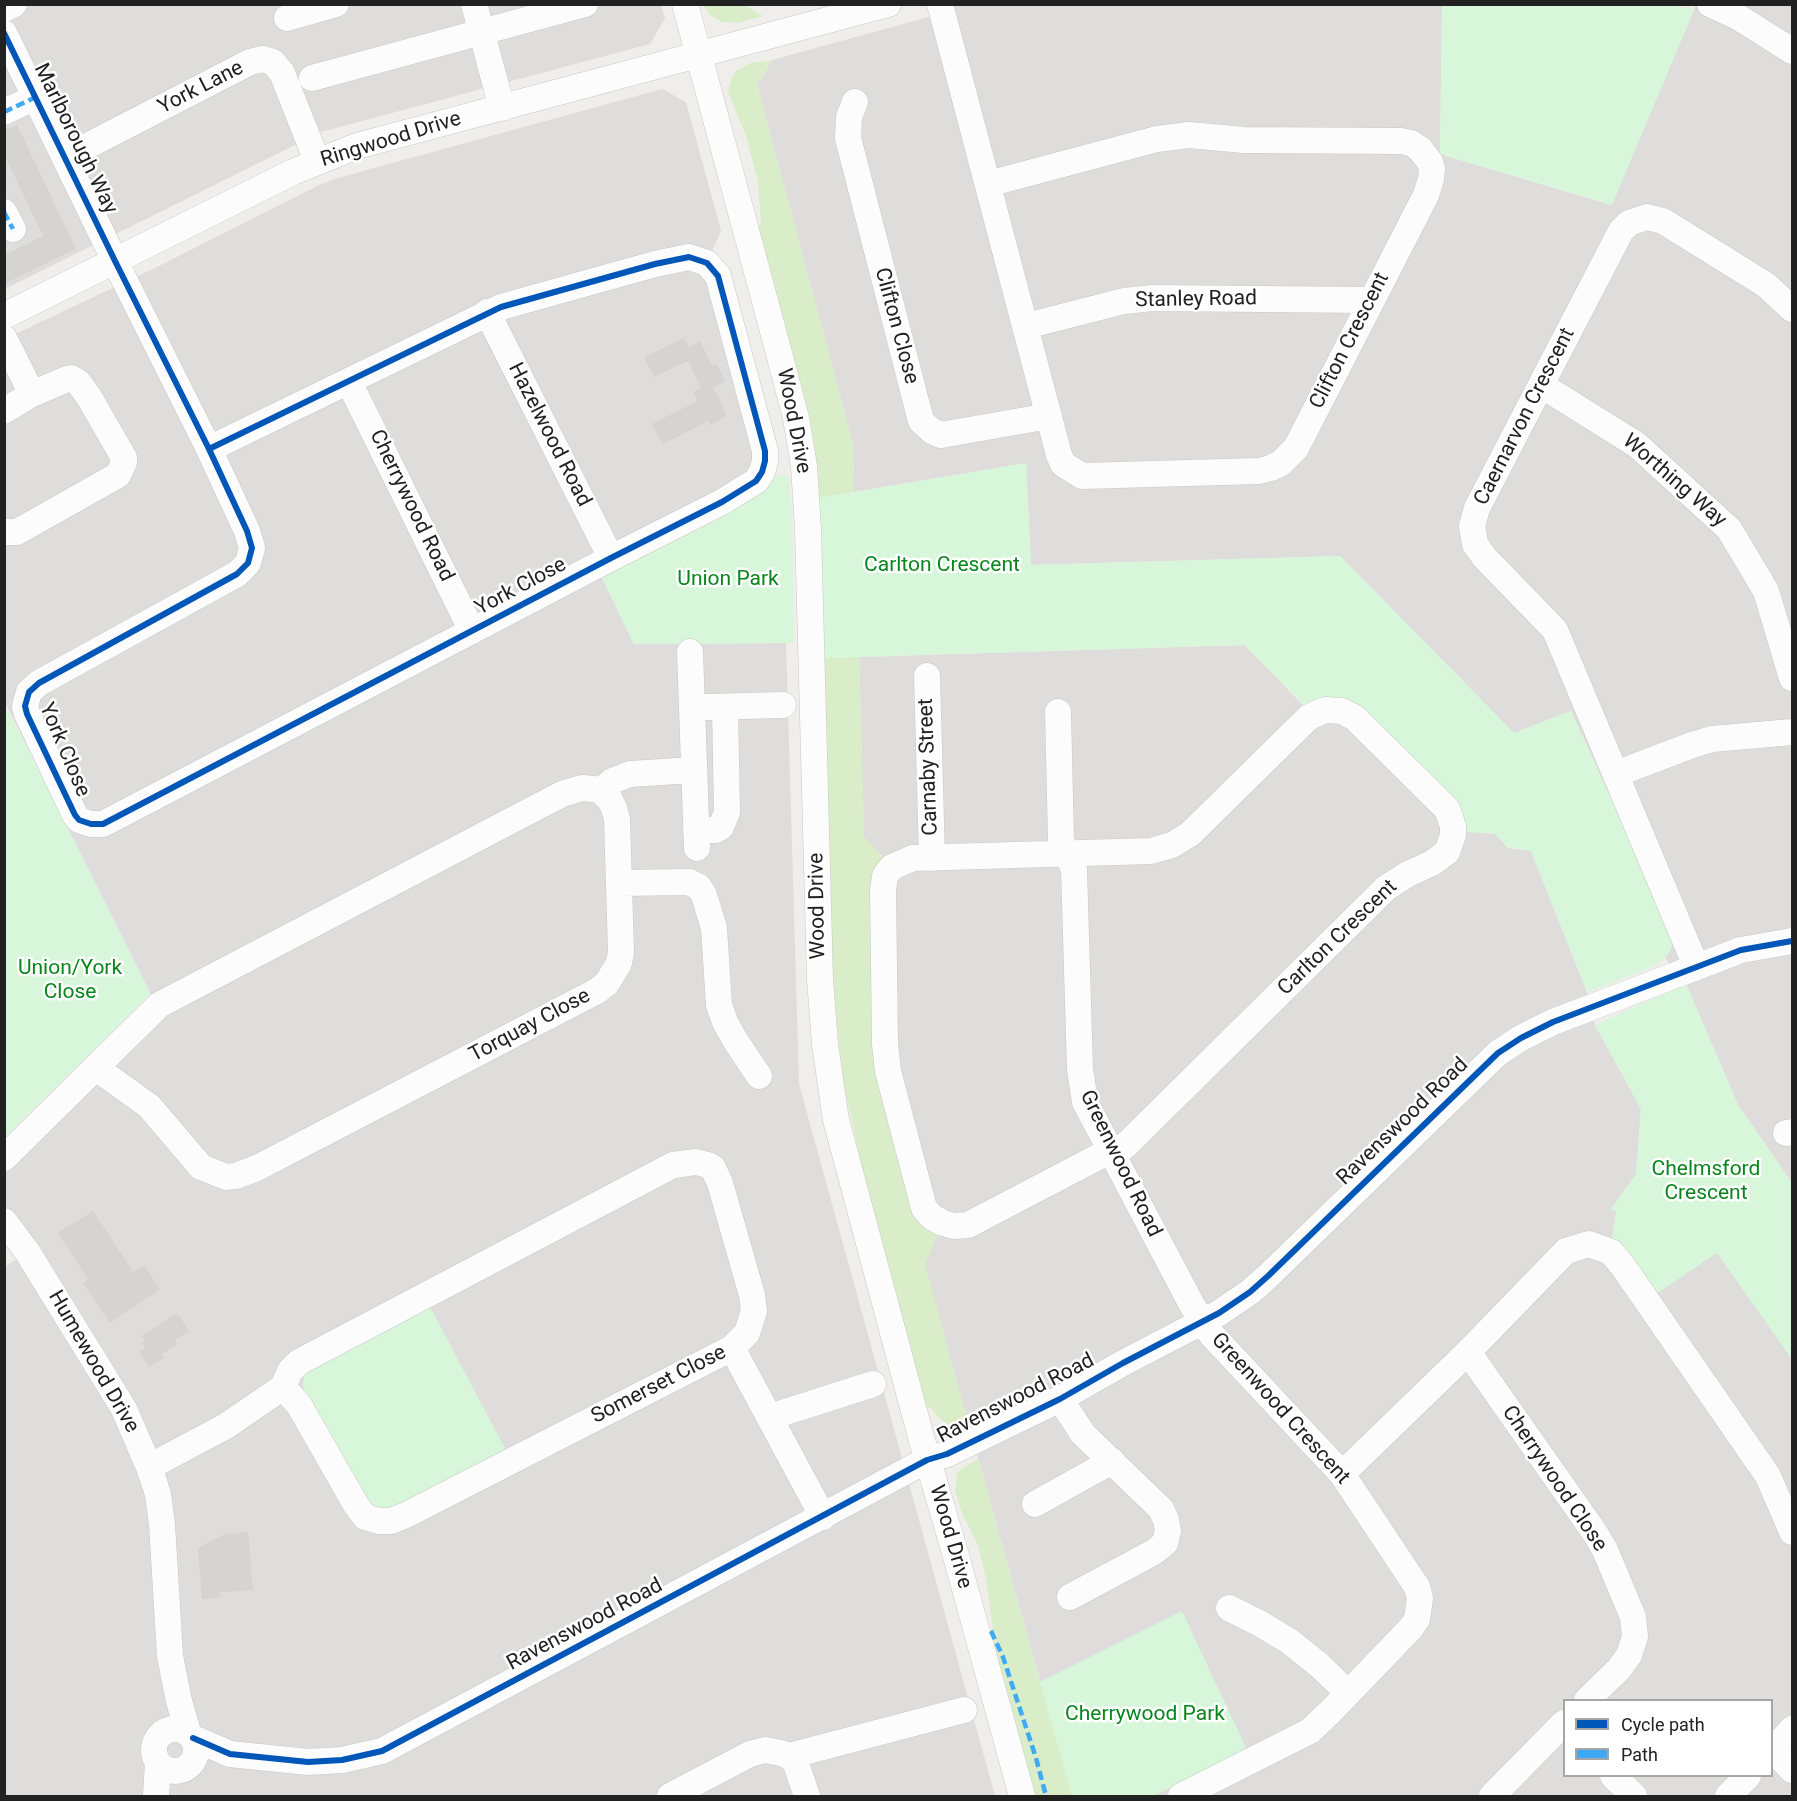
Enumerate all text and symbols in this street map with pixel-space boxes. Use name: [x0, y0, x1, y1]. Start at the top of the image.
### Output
street label: York Lane: [154, 56, 248, 120]
street label: Marlborough Way: [28, 60, 122, 218]
street label: Ringwood Drive: [318, 107, 464, 173]
street label: Clifton Close: [868, 265, 924, 387]
street label: Clifton Crescent: [1305, 269, 1395, 413]
street label: Stanley Road: [1135, 286, 1257, 314]
street label: Caernarvon Crescent: [1469, 324, 1581, 510]
street label: Hazelwood Road: [502, 359, 596, 511]
street label: Wood Drive: [770, 366, 816, 476]
street label: Cherrywood Road: [363, 426, 459, 586]
street label: Worthing Way: [1617, 429, 1731, 533]
street label: York Close: [471, 552, 571, 622]
park label: Carlton Crescent: [864, 553, 1020, 579]
park label: Union Park: [677, 567, 779, 593]
street label: Carnaby Street: [914, 698, 944, 836]
street label: York Close: [33, 699, 95, 801]
street label: Wood Drive: [804, 853, 832, 959]
street label: Carlton Crescent: [1273, 875, 1403, 1001]
park label: Union/York Close: [18, 956, 122, 1006]
street label: Torquay Close: [465, 984, 595, 1068]
street label: Ravenswood Road: [1332, 1053, 1474, 1191]
street label: Greenwood Road: [1074, 1087, 1166, 1241]
park label: Chelmsford Crescent: [1652, 1157, 1760, 1207]
street label: Humewood Drive: [42, 1286, 144, 1438]
street label: Greenwood Crescent: [1205, 1328, 1355, 1490]
street label: Somerset Close: [587, 1340, 731, 1430]
street label: Ravenswood Road: [933, 1349, 1099, 1449]
street label: Cherrywood Close: [1496, 1401, 1612, 1557]
street label: Wood Drive: [923, 1482, 977, 1592]
street label: Ravenswood Road: [503, 1573, 667, 1677]
legend: [1563, 1699, 1773, 1777]
park label: Cherrywood Park: [1065, 1702, 1225, 1728]
text: Cycle path: [1621, 1714, 1705, 1735]
text: Path: [1621, 1744, 1658, 1765]

